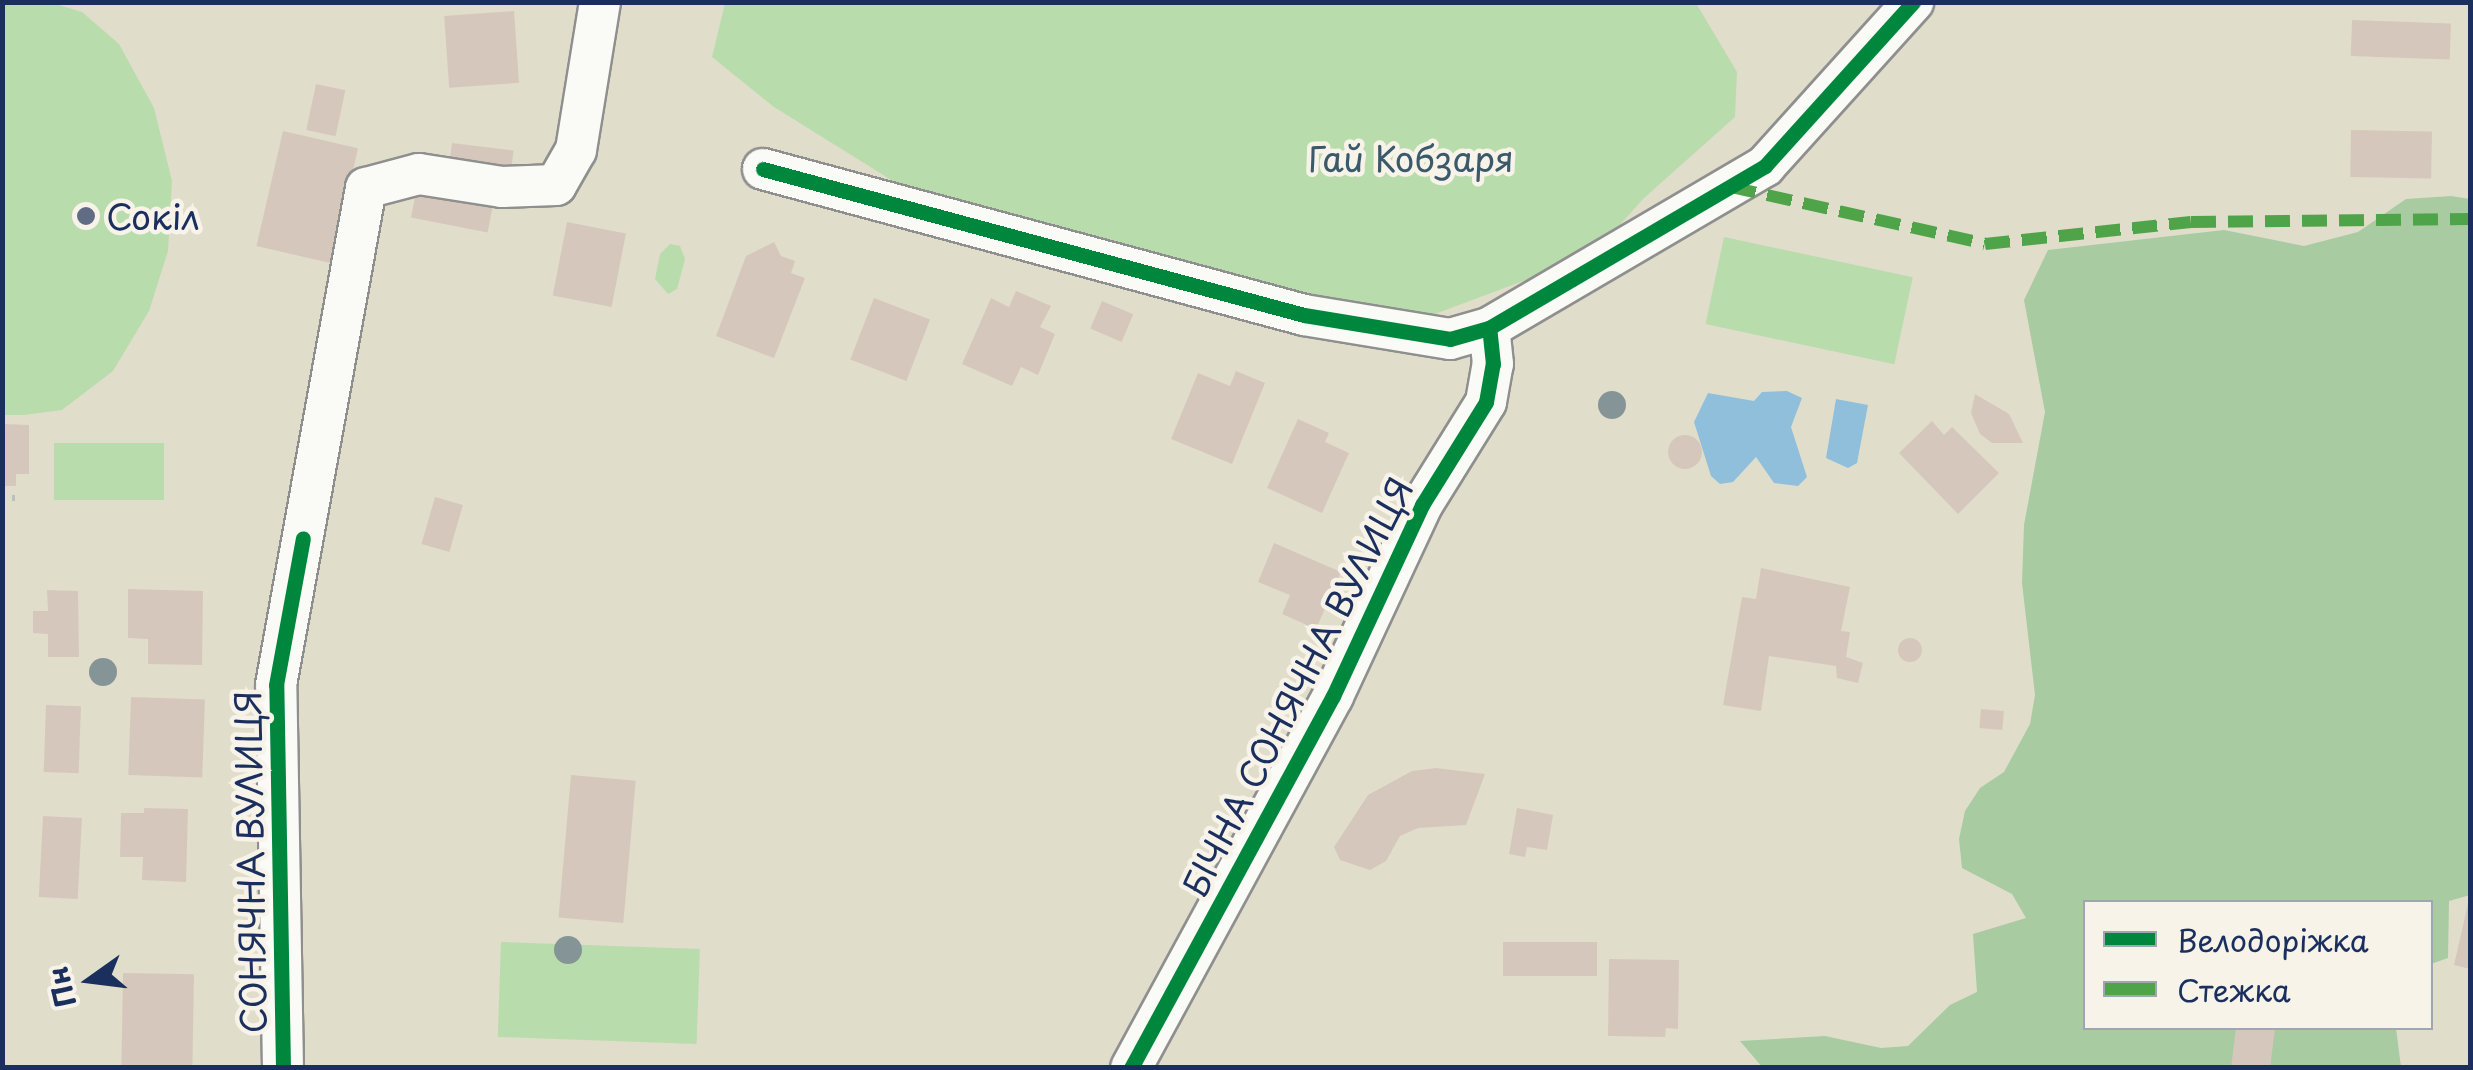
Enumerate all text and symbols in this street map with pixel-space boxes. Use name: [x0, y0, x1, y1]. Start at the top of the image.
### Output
park label: Гай Кобзаря: [1307, 137, 1515, 179]
place label: Сокіл: [106, 195, 200, 237]
marker: Сокіл: [75, 205, 97, 227]
street label: БІЧНА СОНЯЧНА ВУЛИЦЯ: [1172, 470, 1422, 904]
street label: СОНЯЧНА ВУЛИЦЯ: [226, 690, 274, 1034]
legend: [2083, 900, 2433, 1030]
text: Велодоріжка: [2177, 917, 2369, 962]
north arrow: [40, 930, 140, 1030]
text: Пн: [35, 962, 86, 1012]
text: Стежка: [2177, 967, 2291, 1012]

